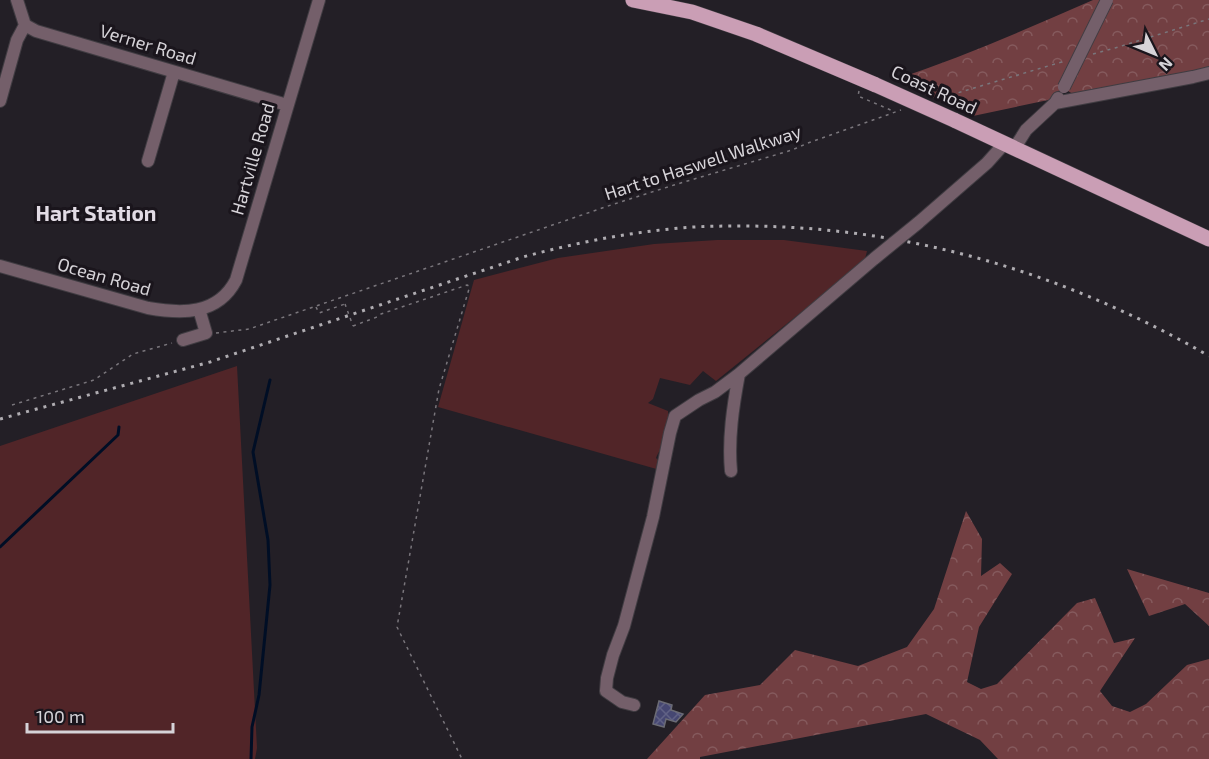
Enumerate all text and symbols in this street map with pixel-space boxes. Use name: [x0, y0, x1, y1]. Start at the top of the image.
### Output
street label: Verner Road: [97, 19, 199, 69]
north arrow: [1125, 24, 1185, 84]
text: N: [1155, 54, 1177, 75]
street label: Coast Road: [888, 60, 981, 118]
street label: Hartville Road: [226, 100, 279, 217]
street label: Hart to Haswell Walkway: [601, 120, 804, 204]
district label: Hart Station: [36, 200, 156, 225]
street label: Ocean Road: [55, 252, 154, 300]
scale bar: [27, 696, 172, 734]
text: 100 m: [36, 705, 85, 727]

